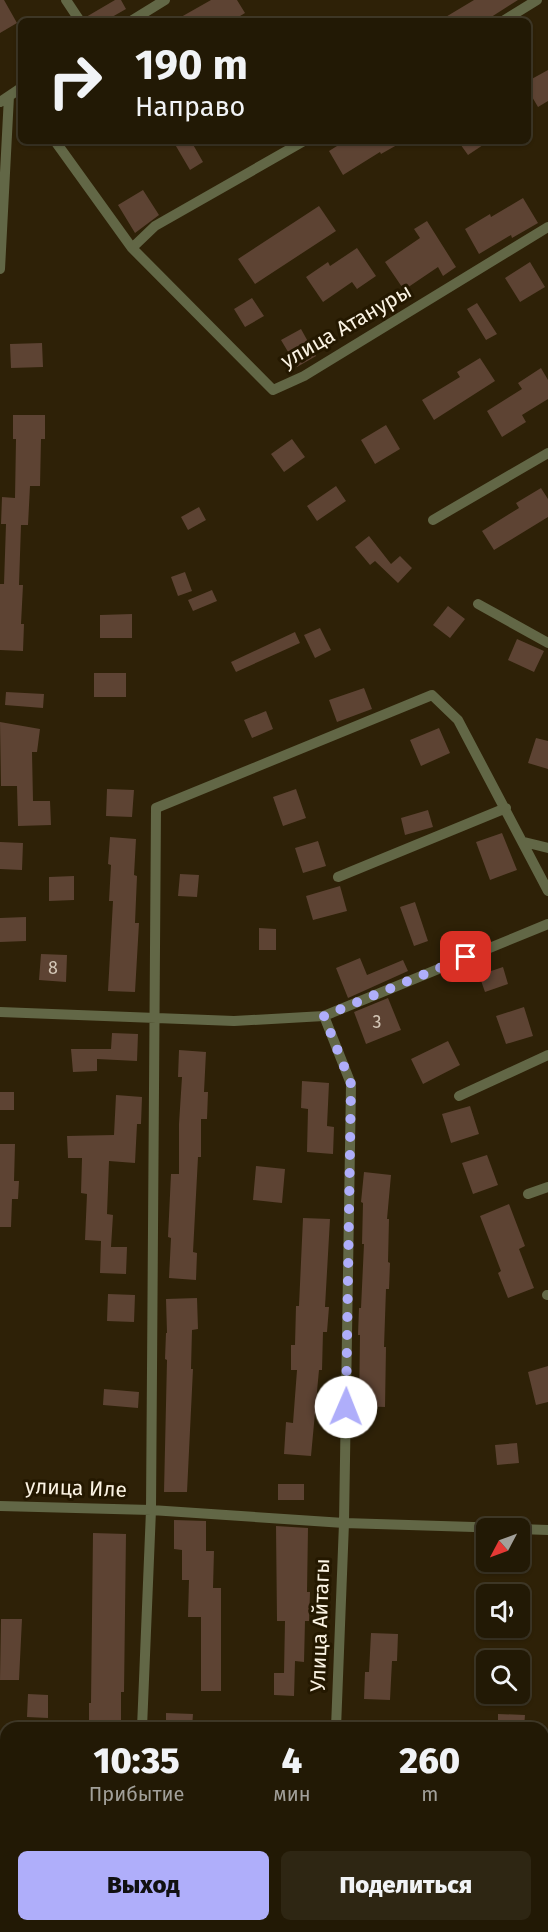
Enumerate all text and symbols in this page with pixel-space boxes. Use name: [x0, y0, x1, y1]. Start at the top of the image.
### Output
text: 190 m: [135, 40, 248, 90]
icon: right: [36, 42, 114, 120]
text: Направо: [135, 91, 245, 123]
street label: улица Атануры: [276, 278, 416, 374]
pin: [440, 931, 491, 982]
icon: arrive: [449, 940, 482, 973]
house number: 8: [48, 957, 58, 979]
house number: 3: [373, 1011, 381, 1033]
position arrow: [314, 1375, 378, 1439]
street label: улица Иле: [25, 1473, 127, 1503]
north arrow: [476, 1518, 530, 1572]
map controls: [476, 1518, 530, 1704]
street label: Улица Айтагы: [305, 1558, 335, 1692]
button: sound: [476, 1584, 530, 1638]
button: search: [476, 1650, 530, 1704]
text: 10:35: [93, 1739, 180, 1783]
text: 4: [282, 1739, 302, 1783]
text: 260: [399, 1739, 460, 1783]
text: Прибытие: [89, 1782, 184, 1806]
text: мин: [273, 1782, 311, 1806]
text: m: [421, 1782, 438, 1806]
button: Выход: [18, 1851, 269, 1920]
button: Поделиться: [281, 1851, 531, 1920]

